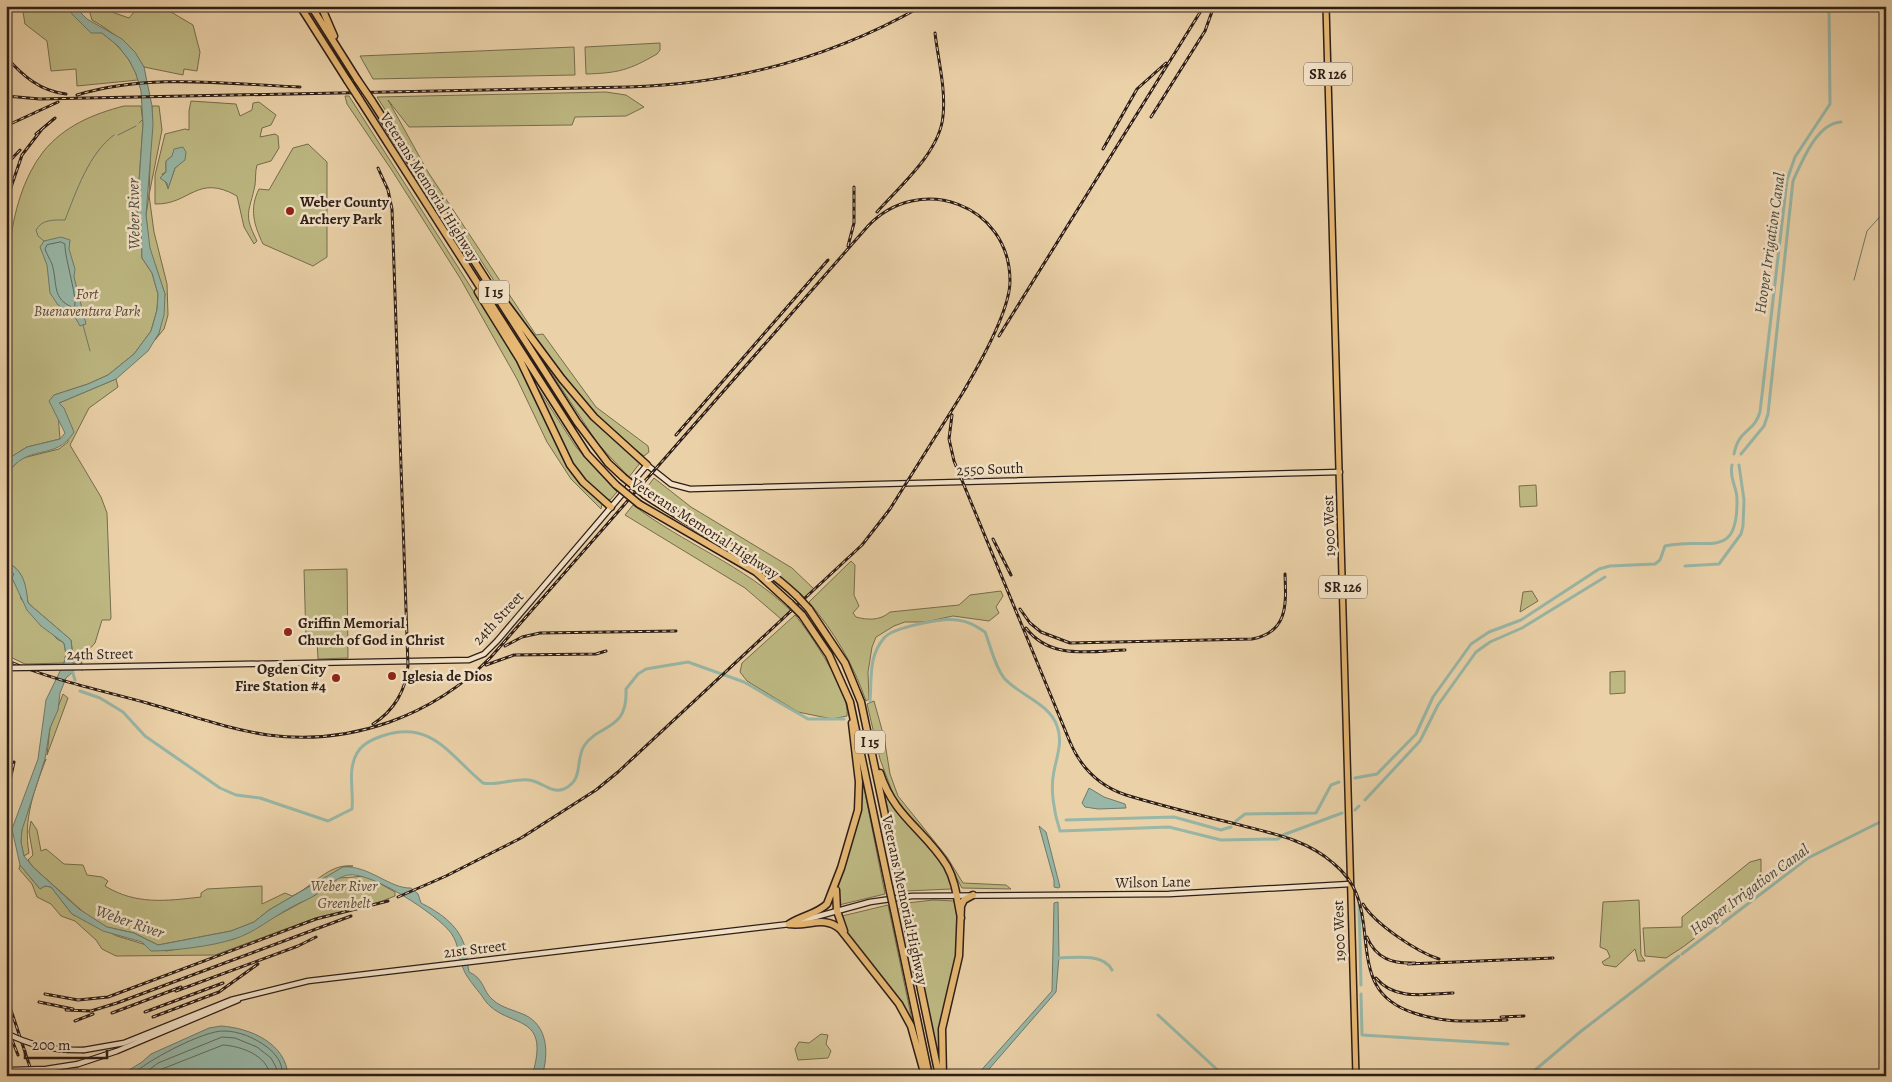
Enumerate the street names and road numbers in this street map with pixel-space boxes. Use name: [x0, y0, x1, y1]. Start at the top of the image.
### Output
road number: SR 126: [1304, 62, 1352, 86]
street label: Veterans Memorial Highway: [375, 107, 485, 266]
road number: I 15: [479, 280, 509, 304]
street label: 2550 South: [956, 458, 1024, 480]
street label: Veterans Memorial Highway: [626, 472, 783, 584]
street label: 1900 West: [1318, 495, 1340, 557]
road number: SR 126: [1319, 576, 1367, 598]
street label: 24th Street: [468, 587, 528, 649]
street label: 24th Street: [66, 643, 134, 665]
road number: I 15: [855, 730, 885, 754]
street label: Veterans Memorial Highway: [877, 812, 933, 987]
street label: Wilson Lane: [1114, 871, 1191, 893]
street label: 1900 West: [1328, 900, 1350, 962]
street label: 21st Street: [442, 935, 508, 963]

